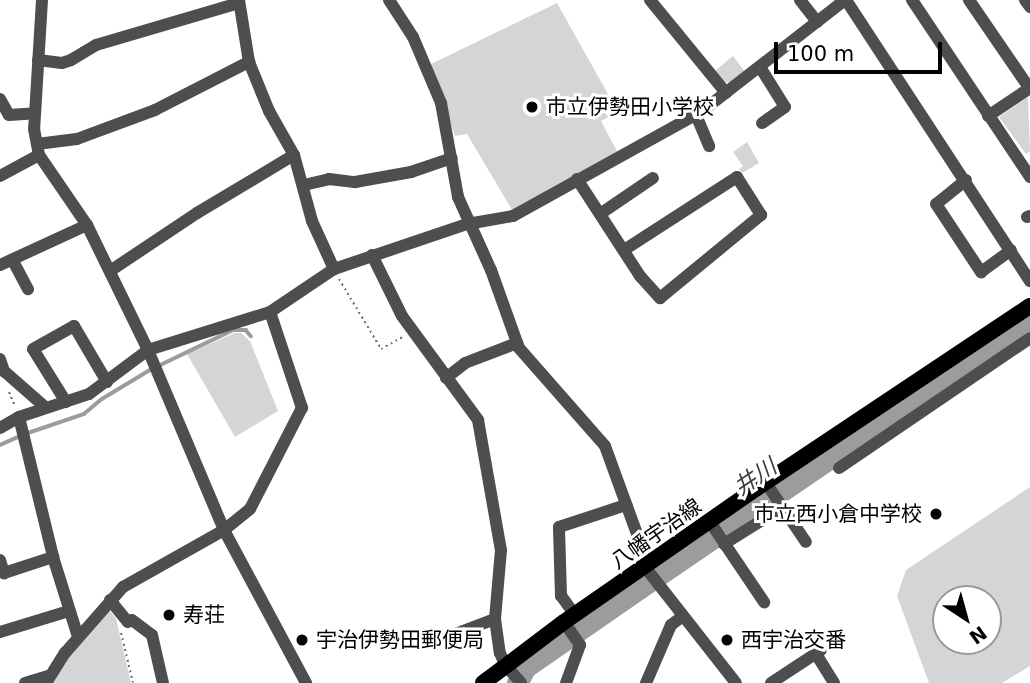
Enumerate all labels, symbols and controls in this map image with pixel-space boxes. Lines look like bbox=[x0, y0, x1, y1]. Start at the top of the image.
scale bar bbox=[778, 28, 946, 72]
text: 100 m bbox=[787, 42, 854, 66]
place label: 市立伊勢田小学校 bbox=[546, 94, 714, 120]
marker: 市立伊勢田小学校 bbox=[524, 99, 540, 115]
water label: 井川 bbox=[728, 453, 782, 501]
street label: 八幡宇治線 bbox=[606, 494, 706, 574]
place label: 市立西小倉中学校 bbox=[754, 501, 922, 527]
marker: 市立西小倉中学校 bbox=[928, 506, 944, 522]
north arrow bbox=[932, 585, 1002, 655]
place label: 寿荘 bbox=[183, 602, 225, 628]
marker: 寿荘 bbox=[161, 607, 177, 623]
text: N bbox=[965, 622, 991, 649]
place label: 宇治伊勢田郵便局 bbox=[316, 627, 484, 653]
place label: 西宇治交番 bbox=[741, 627, 846, 653]
marker: 宇治伊勢田郵便局 bbox=[294, 632, 310, 648]
marker: 西宇治交番 bbox=[719, 632, 735, 648]

